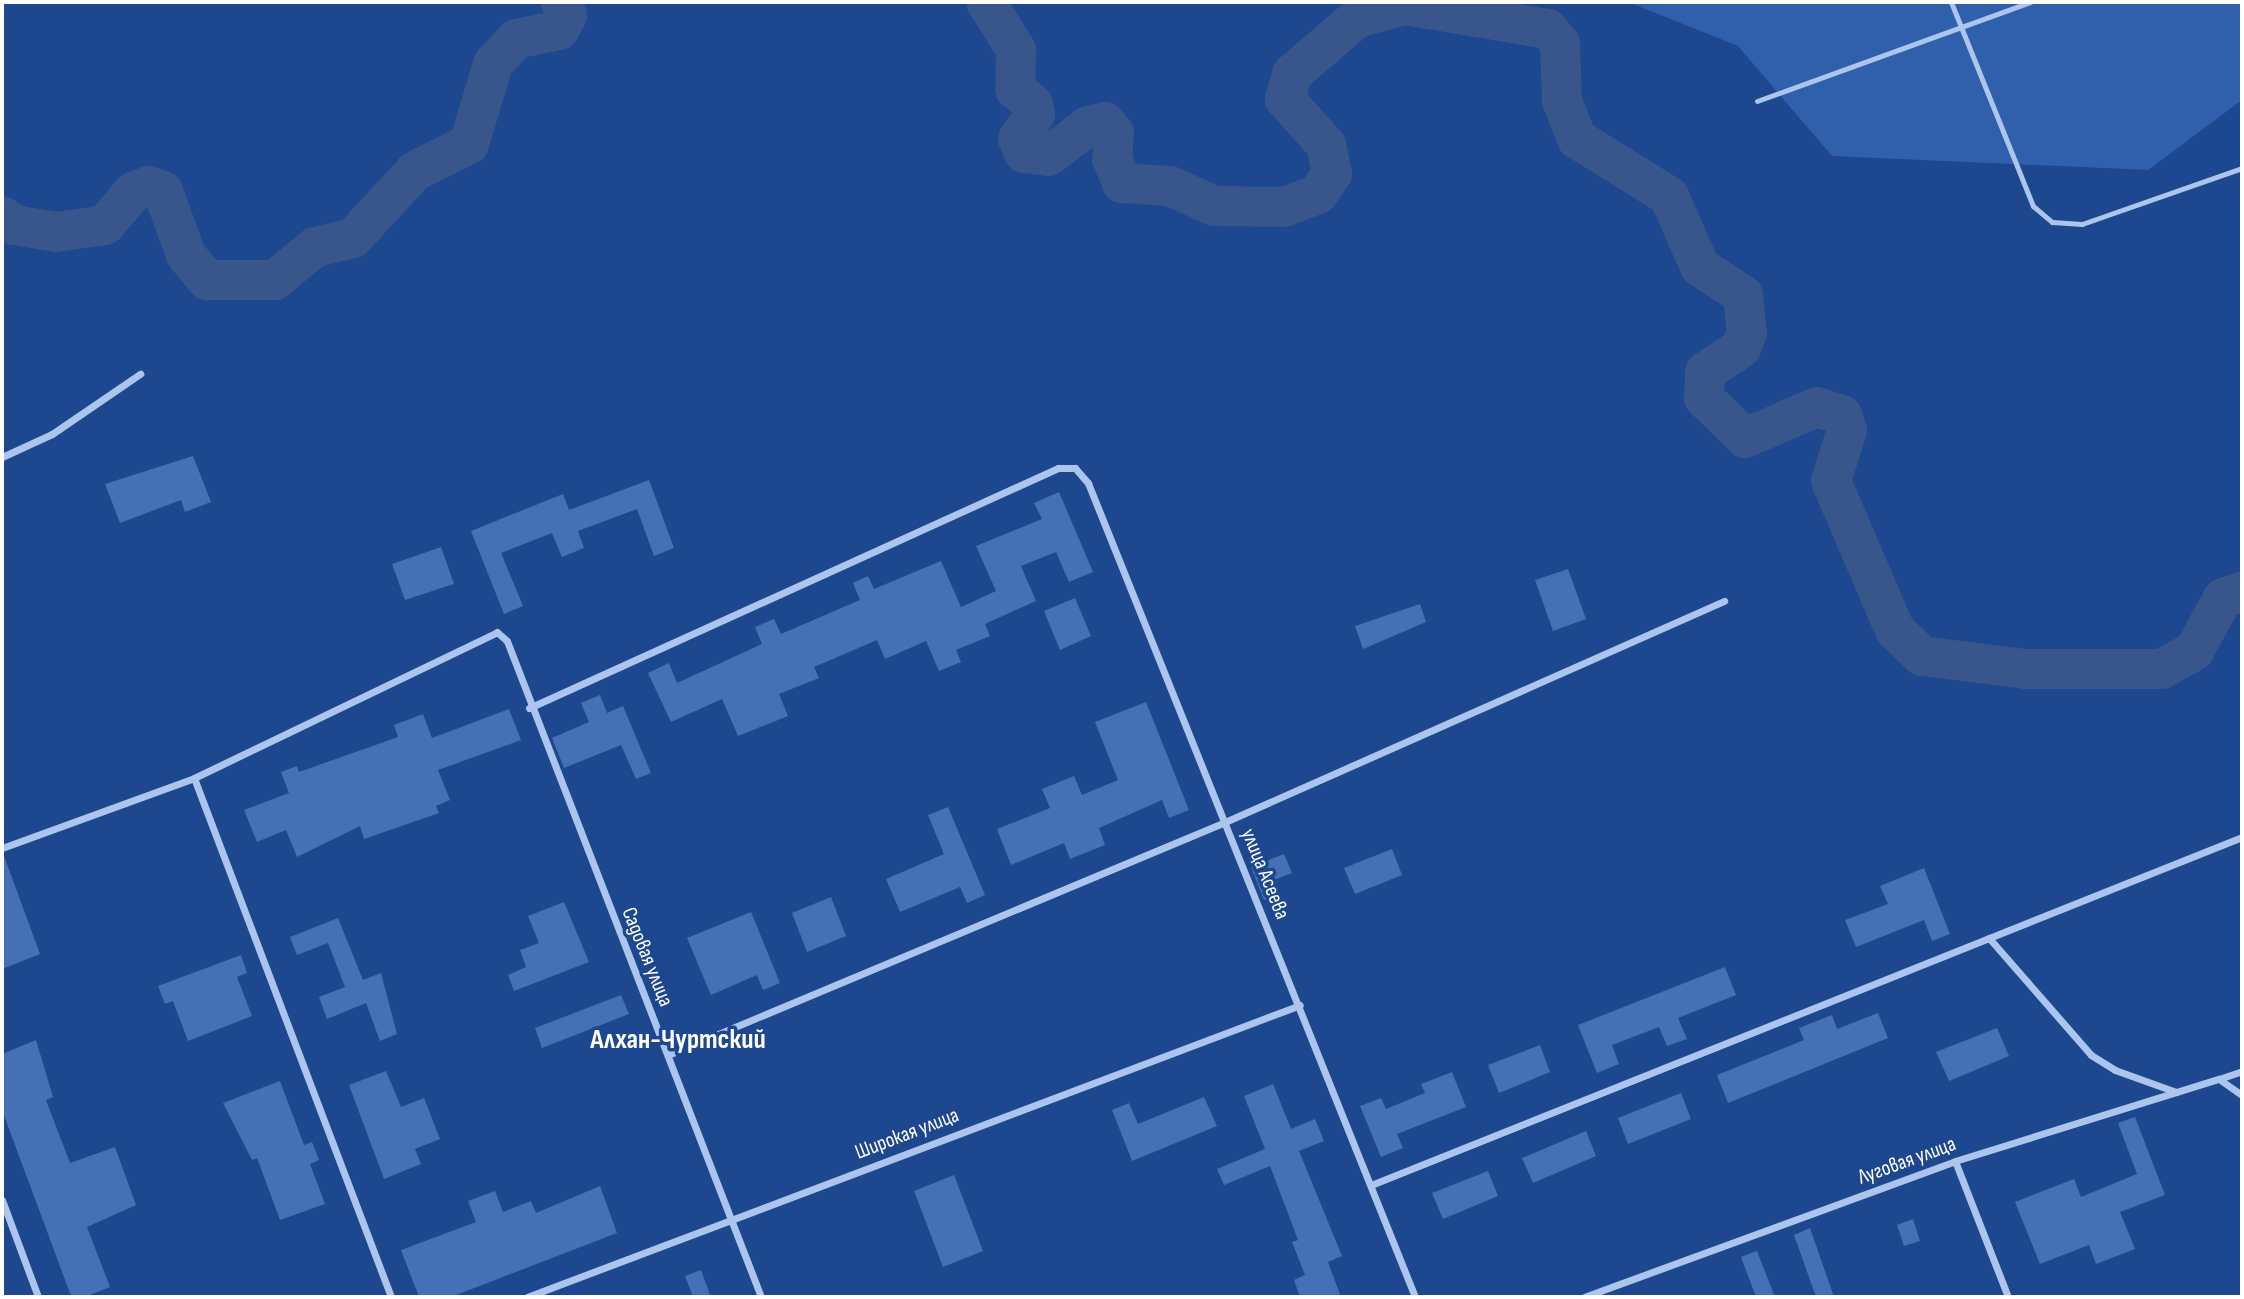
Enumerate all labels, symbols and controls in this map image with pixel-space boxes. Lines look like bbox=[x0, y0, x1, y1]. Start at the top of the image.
street label: улица Асеева bbox=[1235, 825, 1295, 923]
street label: Садовая улица bbox=[616, 904, 678, 1010]
district label: Алхан-Чуртский bbox=[590, 1023, 766, 1057]
street label: Широкая улица bbox=[852, 1103, 962, 1165]
street label: Луговая улица bbox=[1855, 1132, 1959, 1190]

